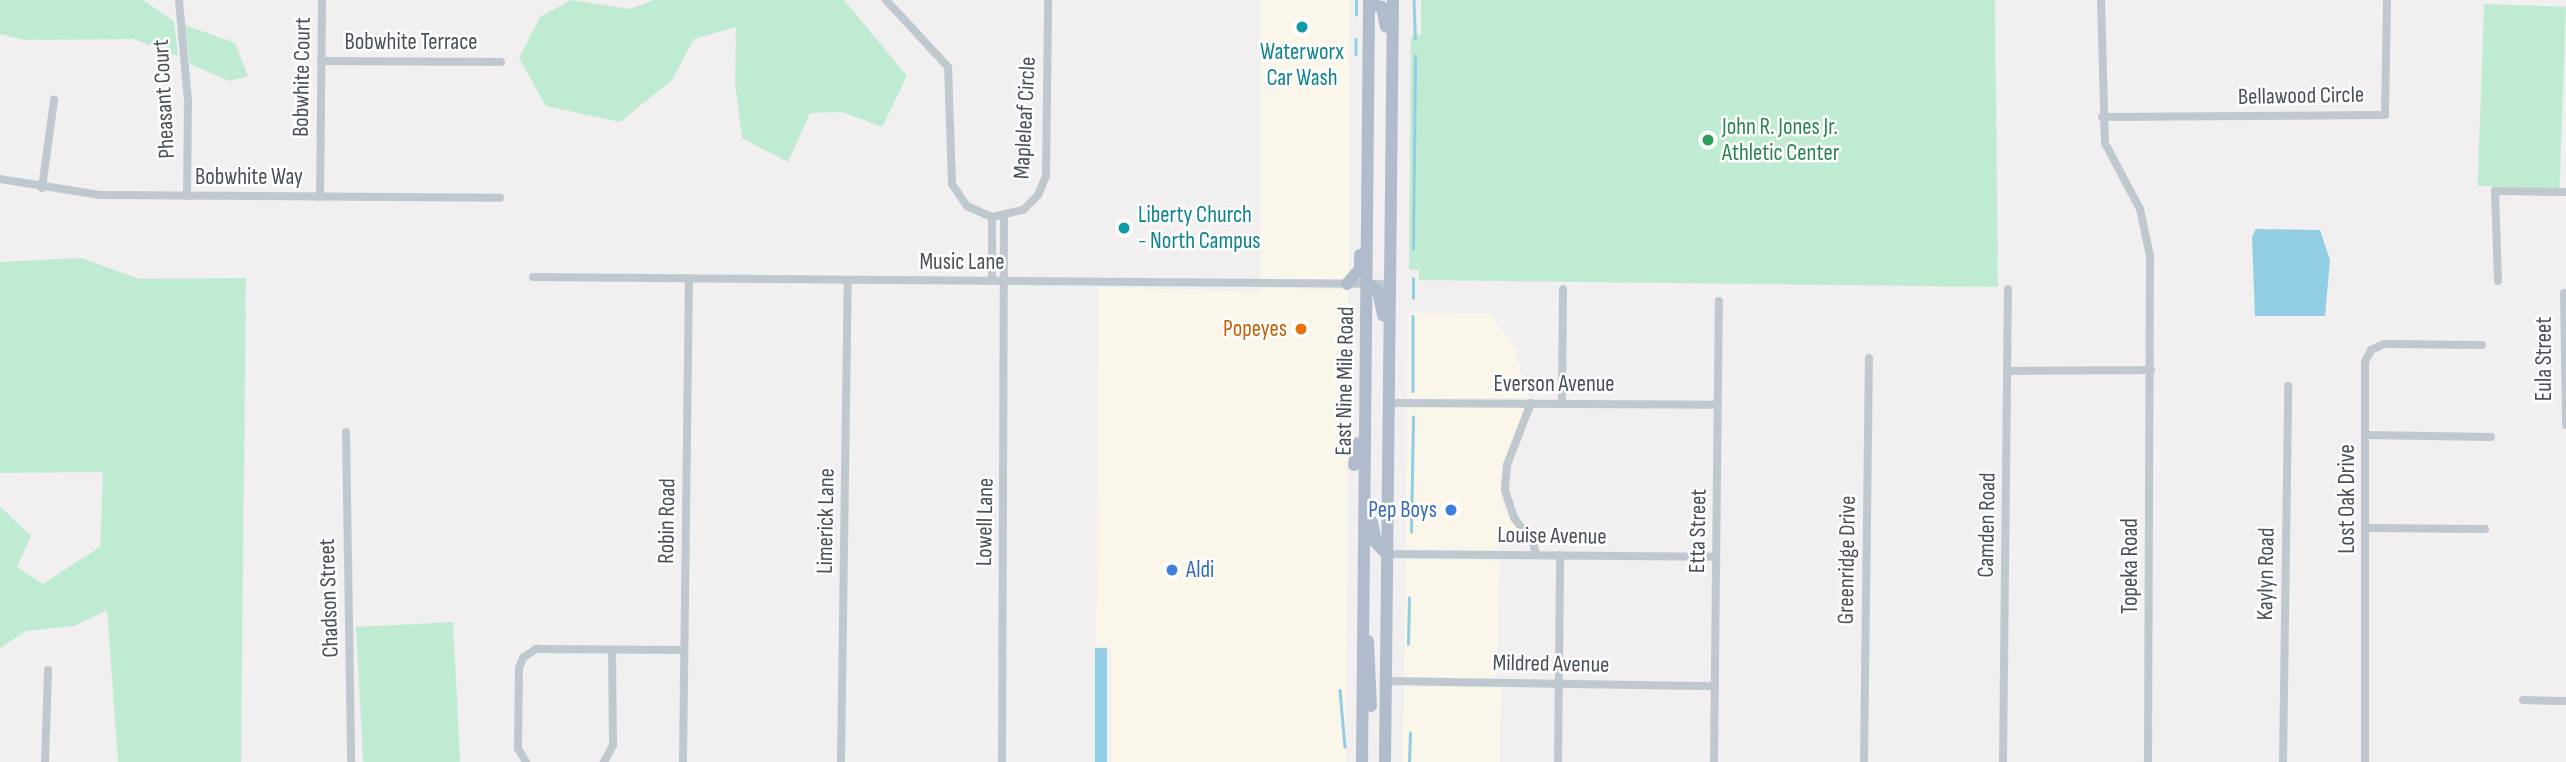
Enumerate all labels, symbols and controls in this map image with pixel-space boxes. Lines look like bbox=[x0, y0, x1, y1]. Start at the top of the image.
street label: Bobwhite Court bbox=[287, 17, 317, 137]
marker: Waterworx Car Wash bbox=[1294, 19, 1310, 35]
street label: Bobwhite Terrace bbox=[344, 28, 478, 56]
place label: Waterworx Car Wash bbox=[1260, 38, 1344, 92]
street label: Pheasant Court bbox=[147, 39, 181, 159]
street label: Mapleleaf Circle bbox=[1008, 56, 1042, 180]
street label: Bellawood Circle bbox=[2238, 81, 2364, 111]
place label: John R. Jones Jr. Athletic Center bbox=[1722, 113, 1839, 167]
marker: John R. Jones Jr. Athletic Center bbox=[1700, 132, 1716, 148]
street label: Bobwhite Way bbox=[195, 163, 303, 191]
place label: Liberty Church - North Campus bbox=[1138, 201, 1261, 255]
marker: Liberty Church - North Campus bbox=[1116, 220, 1132, 236]
street label: Music Lane bbox=[919, 248, 1005, 276]
street label: East Nine Mile Road bbox=[1330, 306, 1360, 456]
place label: Popeyes bbox=[1223, 315, 1287, 343]
street label: Eula Street bbox=[2530, 317, 2558, 401]
marker: Popeyes bbox=[1293, 321, 1309, 337]
street label: Everson Avenue bbox=[1493, 370, 1615, 398]
street label: Lost Oak Drive bbox=[2333, 444, 2361, 554]
street label: Limerick Lane bbox=[811, 468, 841, 574]
street label: Camden Road bbox=[1972, 472, 2002, 578]
street label: Robin Road bbox=[652, 478, 682, 564]
street label: Lowell Lane bbox=[970, 478, 1000, 566]
street label: Etta Street bbox=[1683, 489, 1713, 573]
street label: Greenridge Drive bbox=[1832, 495, 1862, 625]
place label: Pep Boys bbox=[1368, 496, 1437, 524]
marker: Pep Boys bbox=[1443, 502, 1459, 518]
street label: Topeka Road bbox=[2116, 518, 2144, 614]
street label: Louise Avenue bbox=[1497, 521, 1607, 551]
street label: Kaylyn Road bbox=[2251, 527, 2281, 621]
street label: Chadson Street bbox=[313, 538, 345, 658]
place label: Aldi bbox=[1186, 556, 1214, 584]
marker: Aldi bbox=[1164, 562, 1180, 578]
street label: Mildred Avenue bbox=[1492, 649, 1610, 679]

